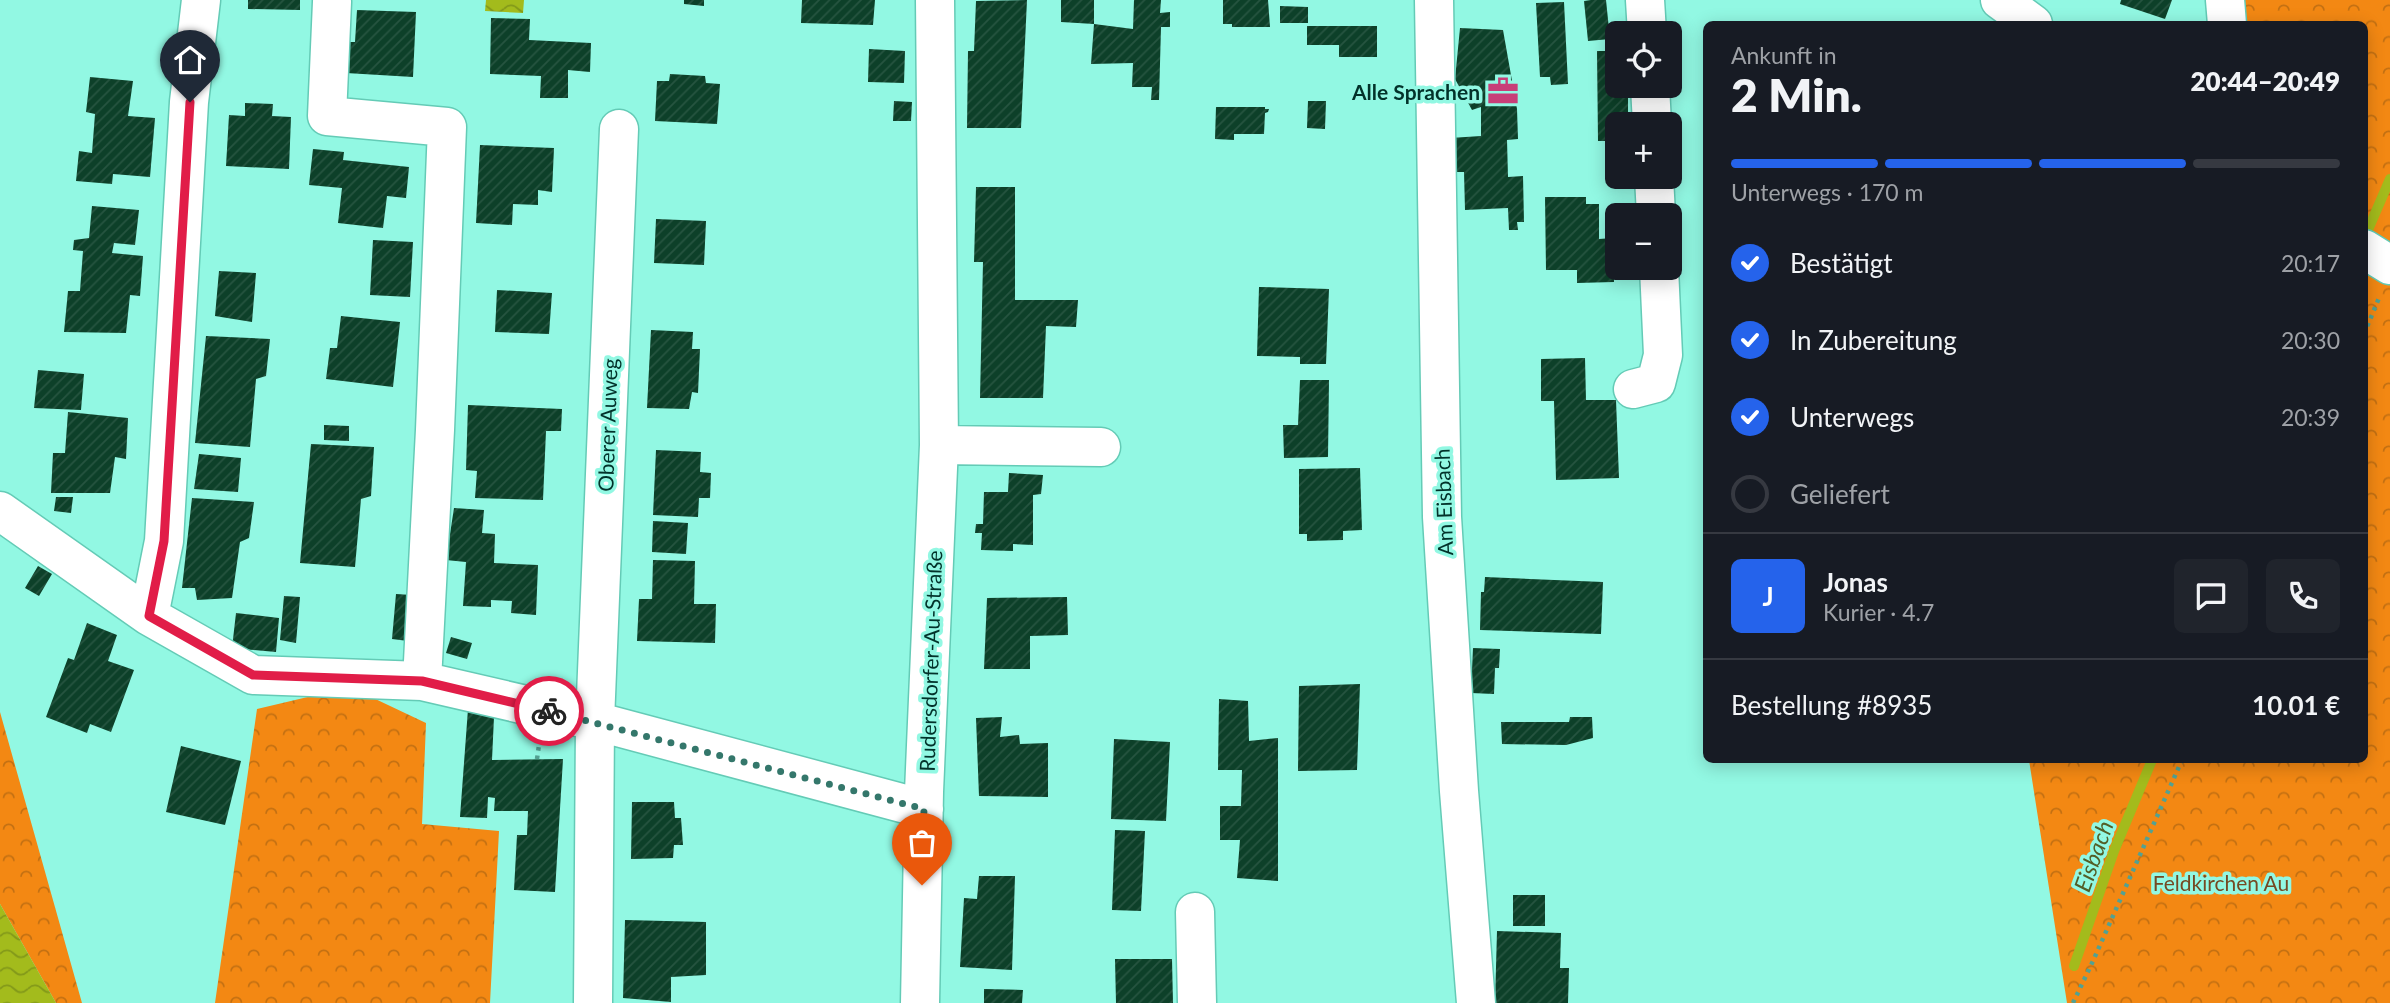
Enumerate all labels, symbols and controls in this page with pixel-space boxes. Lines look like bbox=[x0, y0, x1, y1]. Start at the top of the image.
map controls bbox=[1605, 21, 1682, 280]
button: locate bbox=[1605, 21, 1682, 98]
pin bbox=[160, 30, 220, 102]
icon: home bbox=[171, 41, 209, 79]
text: Ankunft in bbox=[1731, 41, 1837, 69]
text: 20:44–20:49 bbox=[2190, 65, 2340, 97]
text: 2 Min. bbox=[1731, 67, 1862, 122]
office icon: Alle Sprachen bbox=[1486, 74, 1520, 108]
place label: Alle Sprachen bbox=[1351, 79, 1480, 104]
button: + bbox=[1605, 112, 1682, 189]
text: Unterwegs · 170 m bbox=[1731, 178, 1924, 206]
button: − bbox=[1605, 203, 1682, 280]
icon: check bbox=[1731, 244, 1769, 282]
text: Bestätigt bbox=[1790, 247, 1893, 279]
text: 20:17 bbox=[2281, 249, 2340, 277]
icon: check bbox=[1731, 321, 1769, 359]
text: In Zubereitung bbox=[1790, 324, 1957, 356]
text: 20:30 bbox=[2281, 326, 2340, 354]
street label: Oberer Auweg bbox=[592, 358, 622, 492]
icon: check bbox=[1731, 398, 1769, 436]
text: Unterwegs bbox=[1790, 401, 1914, 433]
text: 20:39 bbox=[2281, 403, 2340, 431]
street label: Am Eisbach bbox=[1429, 448, 1457, 556]
text: Geliefert bbox=[1790, 478, 1890, 510]
street label: Rudersdorfer-Au-Straße bbox=[914, 550, 946, 772]
button: chat bbox=[2174, 559, 2248, 633]
button: phone bbox=[2266, 559, 2340, 633]
text: Jonas bbox=[1823, 566, 1888, 598]
text: J bbox=[1762, 580, 1774, 612]
text: Kurier · 4.7 bbox=[1823, 598, 1934, 626]
courier bbox=[514, 676, 584, 746]
text: Bestellung #8935 bbox=[1731, 689, 1932, 721]
text: 10.01 € bbox=[2252, 689, 2340, 721]
icon: bike bbox=[530, 692, 568, 730]
pin bbox=[892, 813, 952, 885]
water label: Eisbach bbox=[2067, 817, 2119, 895]
icon: bag bbox=[903, 824, 941, 862]
park label: Feldkirchen Au bbox=[2153, 870, 2289, 895]

